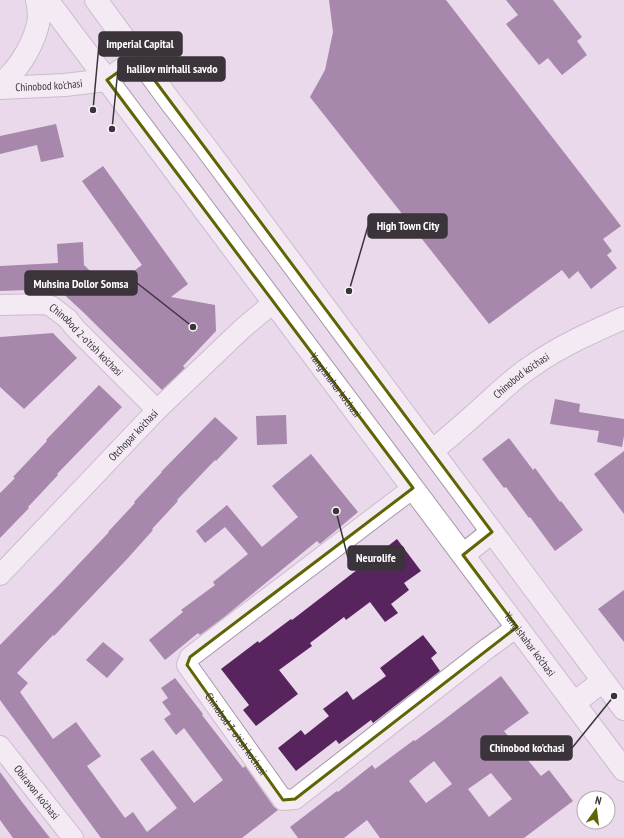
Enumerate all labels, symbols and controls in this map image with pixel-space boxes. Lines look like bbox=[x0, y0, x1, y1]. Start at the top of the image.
callout: Imperial Capital bbox=[99, 32, 182, 56]
text: Imperial Capital bbox=[106, 36, 174, 51]
callout: halilov mirhalil savdo bbox=[118, 57, 225, 81]
text: halilov mirhalil savdo bbox=[126, 61, 218, 76]
street label: Chinobod ko'chasi bbox=[15, 76, 83, 94]
callout: High Town City bbox=[368, 214, 447, 238]
text: High Town City bbox=[377, 218, 440, 233]
callout: Muhsina Dollor Somsa bbox=[25, 271, 137, 295]
text: Muhsina Dollor Somsa bbox=[33, 276, 129, 291]
street label: Chinobod 2-o'tish ko'chasi bbox=[46, 300, 126, 379]
street label: Chinobod ko'chasi bbox=[490, 349, 552, 401]
street label: Yangishahar ko‘chasi bbox=[307, 350, 364, 420]
street label: Otchopar ko'chasi bbox=[105, 406, 161, 464]
callout: Neurolife bbox=[348, 546, 404, 570]
text: Neurolife bbox=[356, 550, 396, 565]
street label: Yangishahar ko‘chasi bbox=[501, 609, 558, 679]
street label: Chinobod 3-o'tish ko'chasi bbox=[202, 690, 270, 778]
callout: Chinobod ko'chasi bbox=[481, 736, 572, 760]
text: Chinobod ko'chasi bbox=[489, 740, 565, 755]
street label: Obiravon ko'chasi bbox=[11, 762, 63, 822]
north arrow bbox=[576, 790, 616, 830]
text: N bbox=[594, 793, 603, 808]

